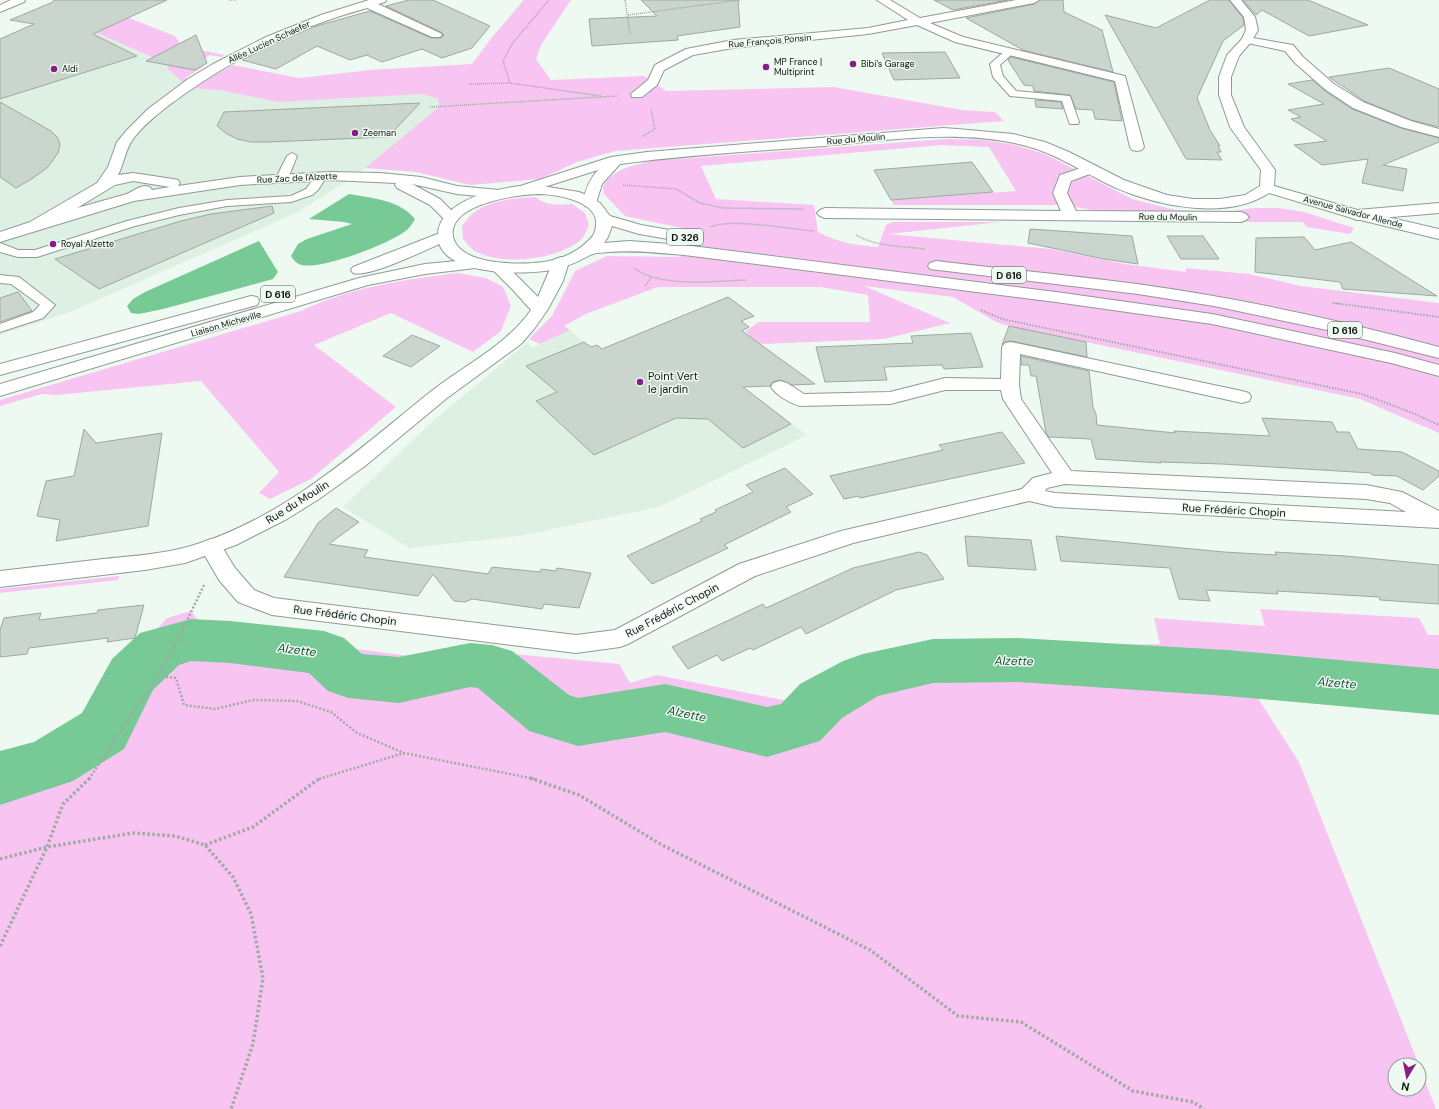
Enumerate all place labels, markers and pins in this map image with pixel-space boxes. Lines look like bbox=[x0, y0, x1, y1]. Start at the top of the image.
place label: MP France | Multiprint bbox=[774, 56, 822, 78]
place label: Bibi's Garage bbox=[861, 58, 915, 70]
marker: Bibi's Garage bbox=[848, 59, 858, 69]
marker: MP France | Multiprint bbox=[761, 62, 771, 72]
place label: Aldi bbox=[62, 63, 78, 75]
marker: Aldi bbox=[49, 64, 59, 74]
place label: Zeeman bbox=[363, 127, 396, 139]
marker: Zeeman bbox=[350, 128, 360, 138]
place label: Royal Alzette bbox=[61, 238, 114, 250]
marker: Royal Alzette bbox=[48, 239, 58, 249]
place label: Point Vert le jardin bbox=[648, 369, 698, 396]
marker: Point Vert le jardin bbox=[635, 377, 645, 387]

